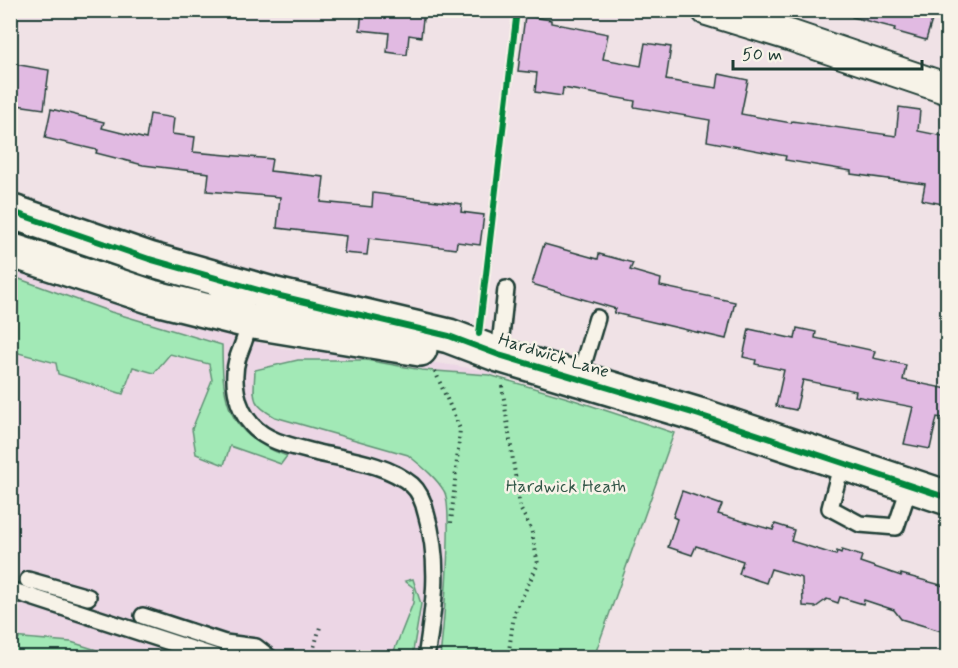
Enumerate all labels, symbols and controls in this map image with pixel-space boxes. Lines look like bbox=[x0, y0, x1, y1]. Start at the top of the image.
scale bar bbox=[733, 33, 922, 71]
text: 50 m bbox=[742, 43, 782, 67]
street label: Hardwick Lane bbox=[495, 328, 612, 384]
park label: Hardwick Heath bbox=[506, 475, 626, 499]

